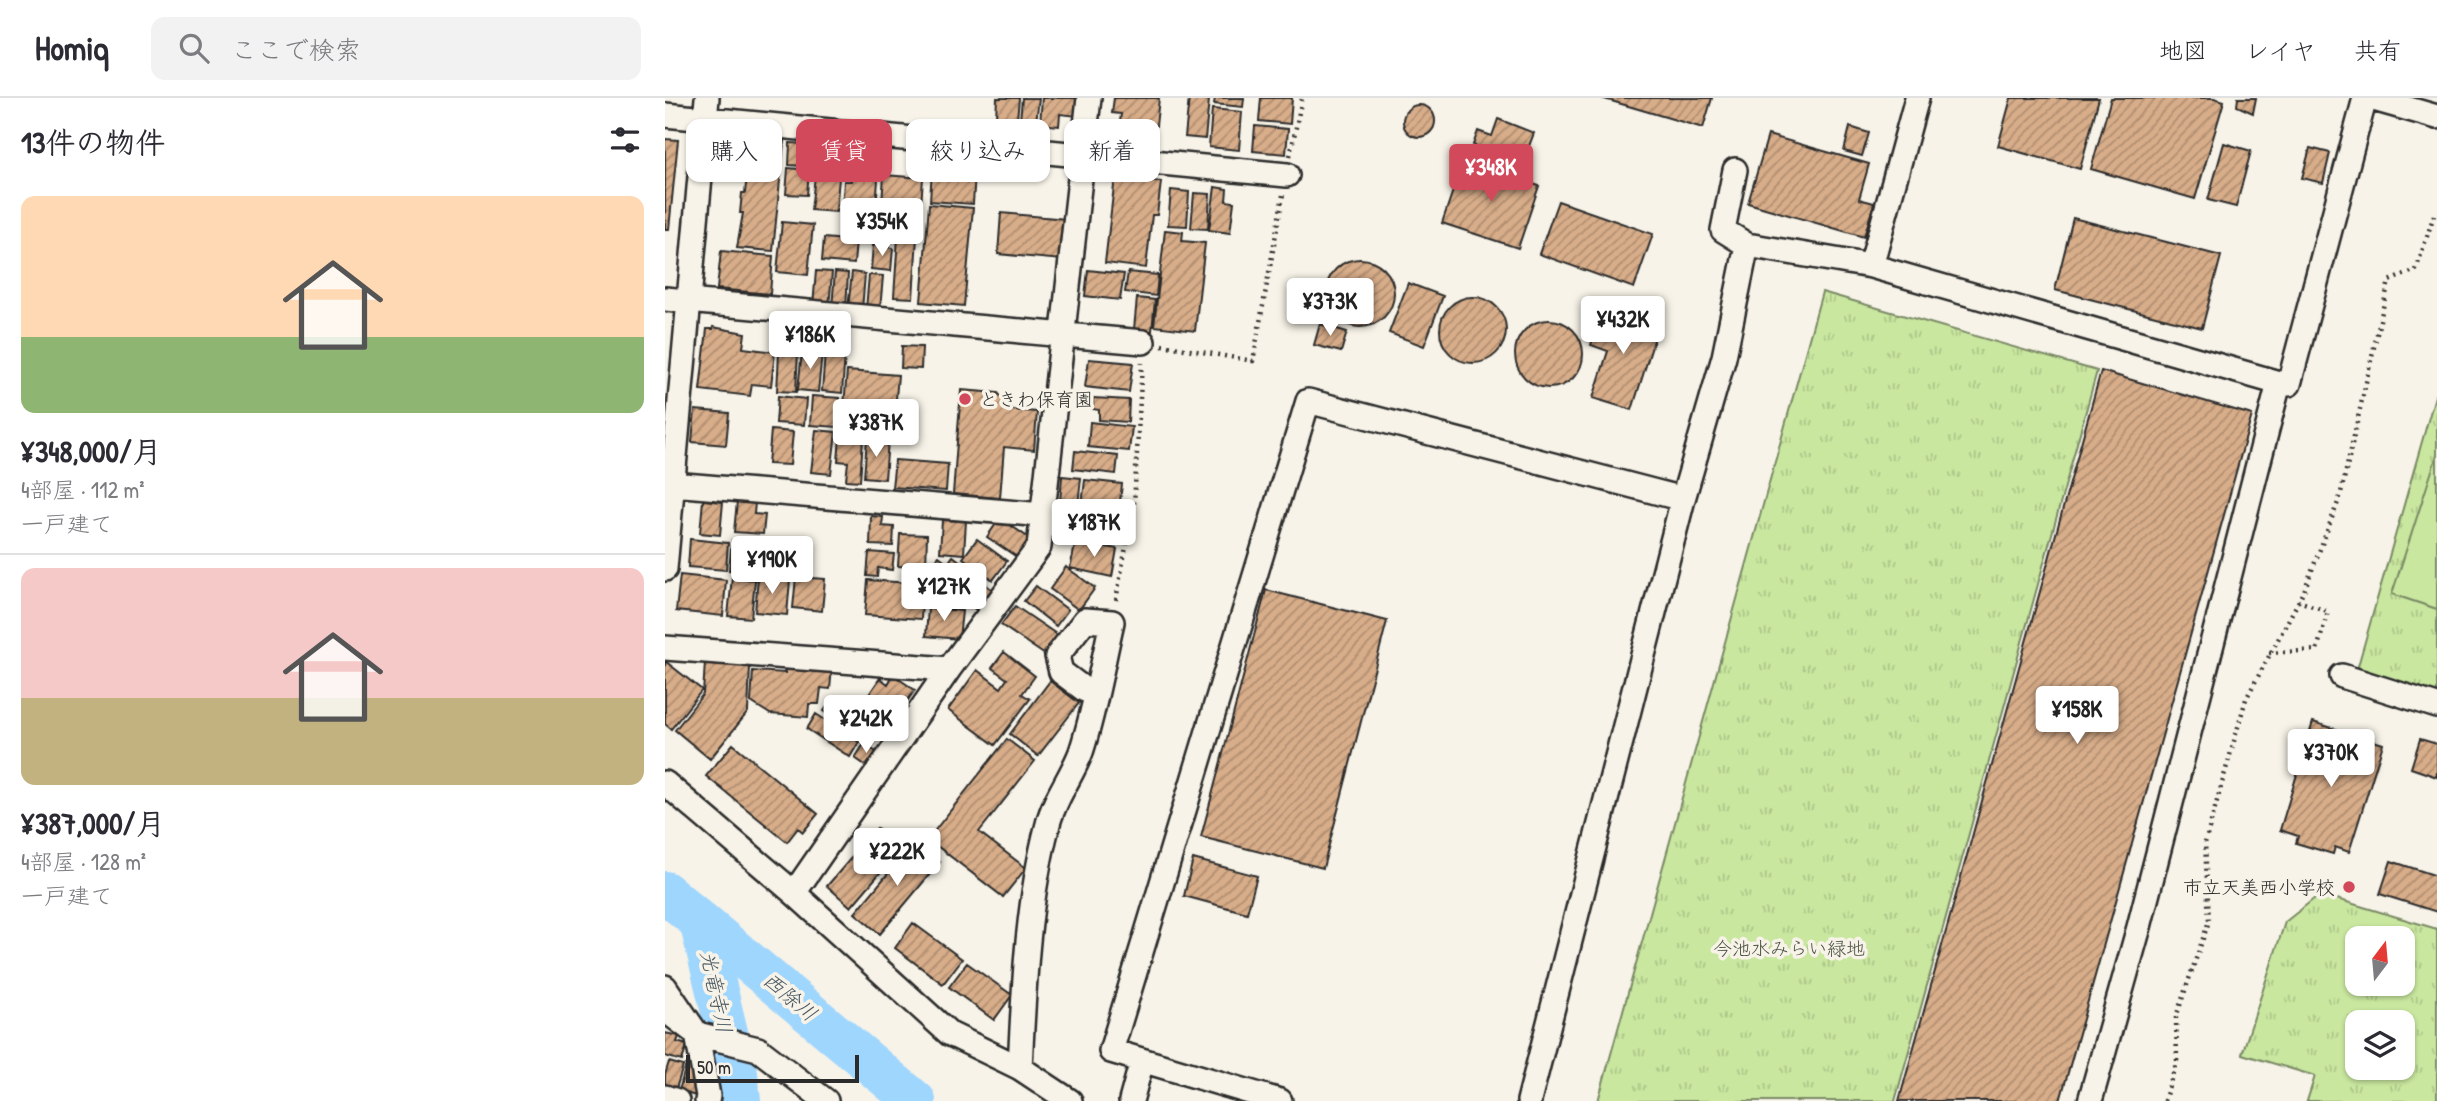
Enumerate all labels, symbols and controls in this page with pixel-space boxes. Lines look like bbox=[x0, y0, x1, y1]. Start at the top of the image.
search box bbox=[151, 17, 641, 80]
text: Homiq bbox=[35, 26, 109, 70]
icon: search bbox=[175, 29, 213, 67]
text: ここで検索 bbox=[231, 32, 361, 67]
text: 地図 bbox=[2159, 34, 2207, 66]
text: レイヤ bbox=[2245, 34, 2316, 66]
text: 共有 bbox=[2354, 34, 2402, 66]
chip: 購入 bbox=[686, 119, 782, 182]
chip: 賃貸 bbox=[796, 119, 892, 182]
chip: 絞り込み bbox=[906, 119, 1050, 182]
chip: 新着 bbox=[1064, 119, 1160, 182]
icon: filters bbox=[606, 121, 644, 159]
text: 13件の物件 bbox=[21, 122, 165, 162]
pin: ¥348K bbox=[1442, 144, 1540, 204]
text: ¥348K bbox=[1465, 151, 1517, 182]
pin: ¥354K bbox=[833, 198, 931, 258]
text: ¥354K bbox=[856, 205, 908, 236]
icon: home bbox=[270, 242, 396, 368]
pin: ¥373K bbox=[1281, 278, 1379, 338]
text: ¥373K bbox=[1303, 285, 1357, 316]
pin: ¥432K bbox=[1574, 296, 1672, 356]
text: ¥432K bbox=[1597, 303, 1649, 334]
pin: ¥186K bbox=[761, 312, 859, 371]
text: ¥186K bbox=[785, 318, 835, 349]
place label: ときわ保育園 bbox=[979, 386, 1093, 412]
marker: ときわ保育園 bbox=[957, 391, 973, 407]
pin: ¥387K bbox=[827, 400, 925, 459]
text: ¥387K bbox=[849, 406, 903, 437]
text: ¥348,000/月 bbox=[21, 431, 162, 471]
text: 4部屋 · 112 m² bbox=[21, 474, 145, 505]
pin: ¥187K bbox=[1045, 500, 1143, 559]
text: ¥187K bbox=[1068, 506, 1120, 537]
text: 一戸建て bbox=[21, 508, 113, 539]
pin: ¥190K bbox=[723, 536, 821, 596]
text: ¥190K bbox=[747, 543, 797, 574]
pin: ¥127K bbox=[895, 564, 993, 623]
text: ¥127K bbox=[917, 570, 971, 601]
icon: home bbox=[270, 614, 396, 740]
pin: ¥158K bbox=[2028, 686, 2126, 746]
text: ¥158K bbox=[2052, 693, 2102, 724]
pin: ¥242K bbox=[817, 696, 915, 755]
text: ¥242K bbox=[840, 702, 892, 733]
pin: ¥370K bbox=[2282, 730, 2380, 789]
text: ¥370K bbox=[2304, 736, 2358, 767]
text: ¥387,000/月 bbox=[21, 803, 165, 843]
pin: ¥222K bbox=[848, 828, 946, 888]
text: ¥222K bbox=[870, 835, 925, 866]
text: 4部屋 · 128 m² bbox=[21, 846, 146, 877]
place label: 市立天美西小学校 bbox=[2183, 874, 2335, 900]
marker: 市立天美西小学校 bbox=[2341, 879, 2357, 895]
text: 一戸建て bbox=[21, 880, 113, 911]
north arrow bbox=[2345, 926, 2415, 996]
map controls bbox=[2345, 926, 2415, 1080]
park label: 今池水みらい緑地 bbox=[1713, 935, 1865, 961]
water label: 光竜寺川 bbox=[694, 948, 739, 1036]
water label: 西除川 bbox=[757, 965, 824, 1028]
button: layers bbox=[2345, 1010, 2415, 1080]
scale bar bbox=[686, 1052, 859, 1084]
text: 50 m bbox=[697, 1054, 731, 1080]

